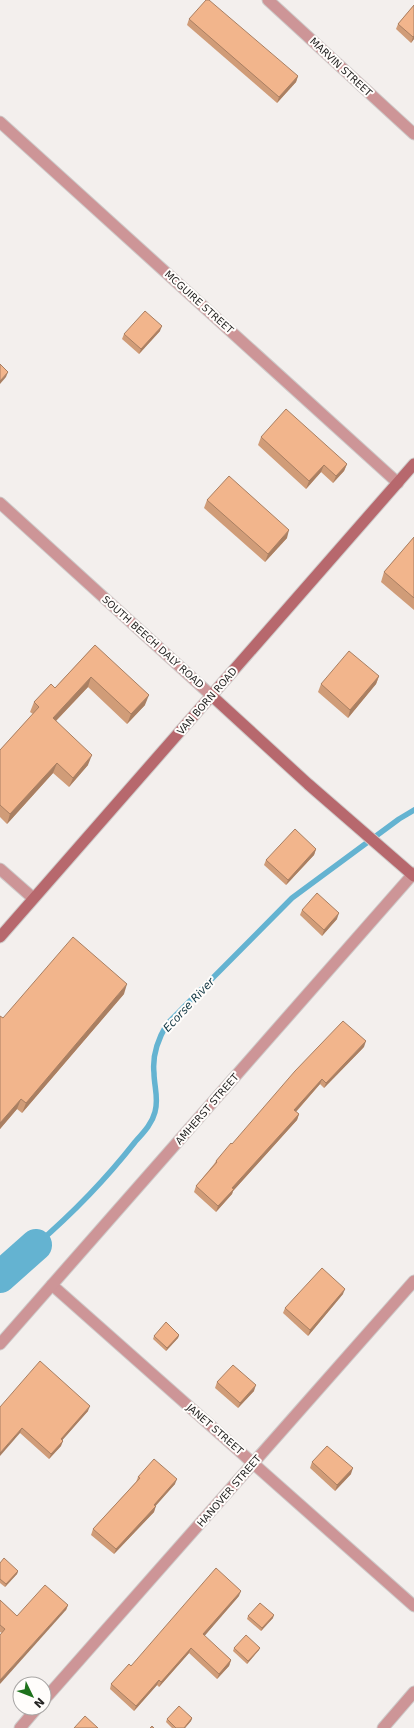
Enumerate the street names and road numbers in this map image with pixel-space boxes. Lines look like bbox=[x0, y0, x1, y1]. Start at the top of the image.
street label: MARVIN STREET bbox=[308, 36, 375, 99]
street label: MCGUIRE STREET bbox=[163, 268, 236, 336]
street label: SOUTH BEECH DALY ROAD bbox=[100, 594, 206, 691]
street label: VAN BORN ROAD bbox=[175, 665, 239, 737]
street label: AMHERST STREET bbox=[173, 1071, 241, 1147]
street label: JANET STREET bbox=[184, 1401, 246, 1457]
street label: HANOVER STREET bbox=[195, 1452, 264, 1529]

